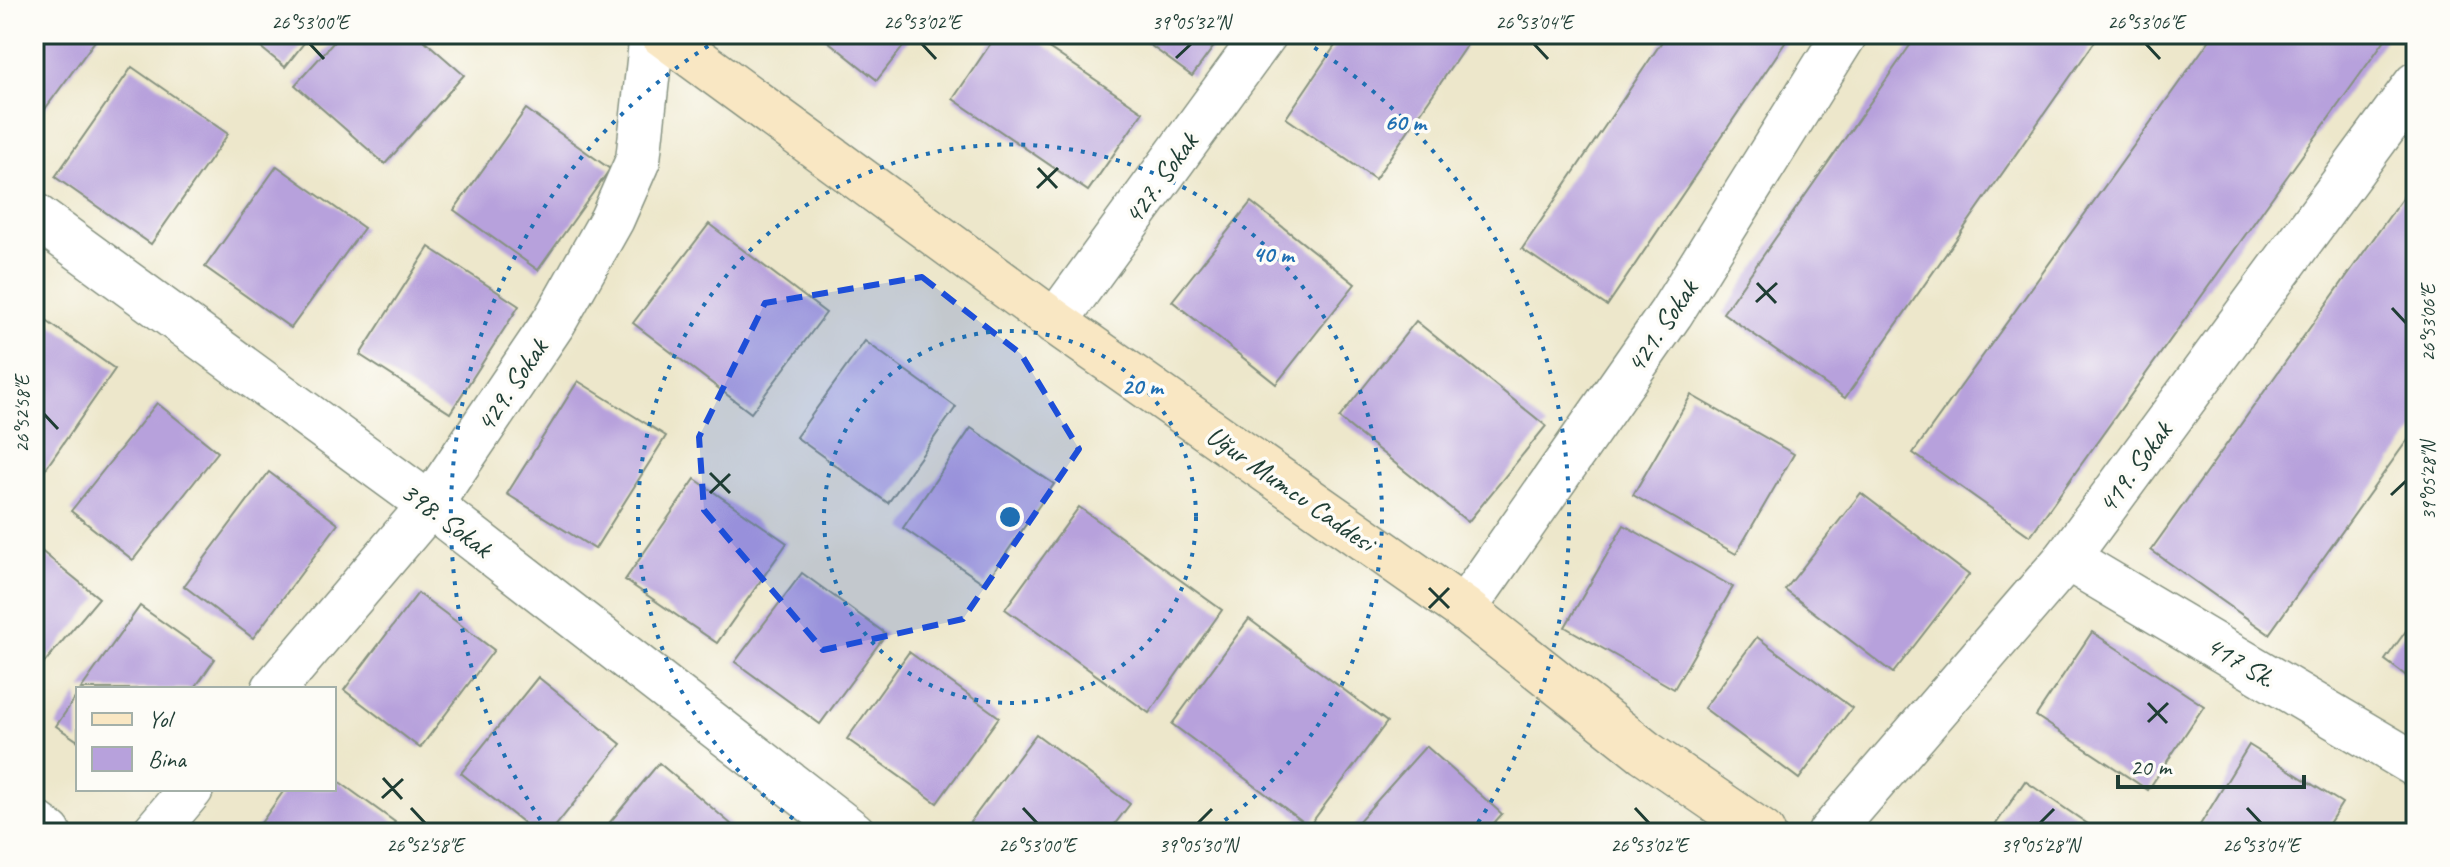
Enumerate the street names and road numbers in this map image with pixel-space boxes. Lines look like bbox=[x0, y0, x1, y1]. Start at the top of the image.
street label: 427. Sokak bbox=[1115, 124, 1206, 231]
street label: 421. Sokak bbox=[1618, 271, 1706, 380]
street label: 429. Sokak bbox=[468, 330, 556, 439]
street label: 419. Sokak bbox=[2089, 413, 2180, 520]
street label: Uğur Mumcu Caddesi bbox=[1200, 417, 1385, 562]
street label: 398. Sokak bbox=[394, 474, 501, 566]
street label: 417 Sk. bbox=[2200, 627, 2282, 696]

